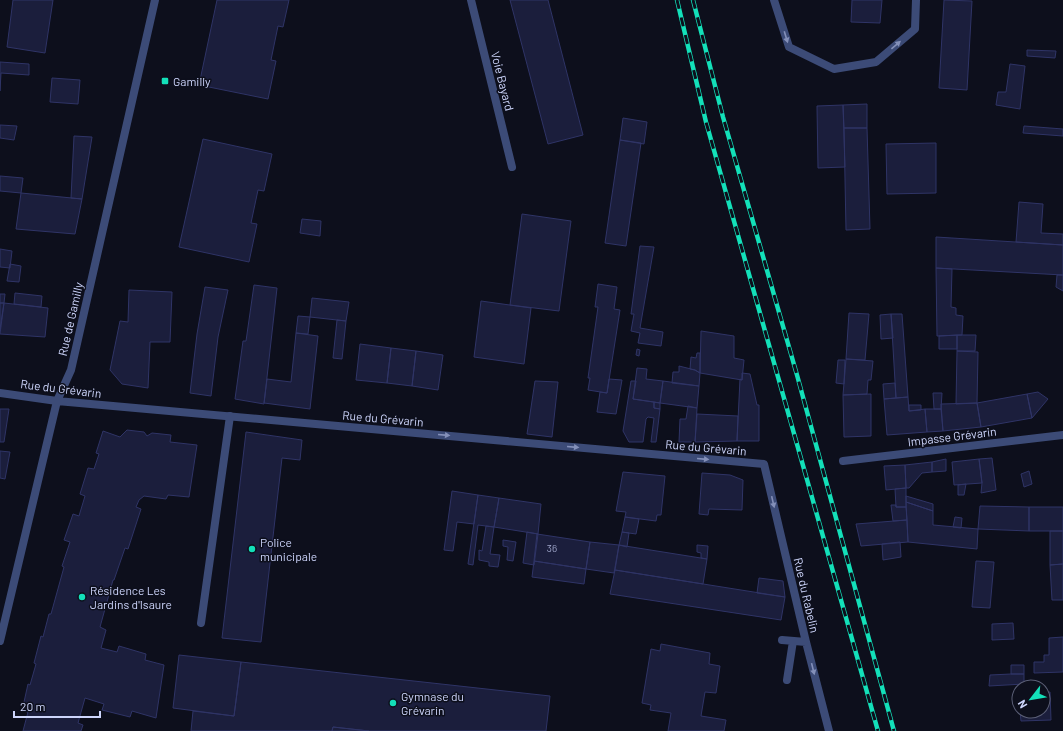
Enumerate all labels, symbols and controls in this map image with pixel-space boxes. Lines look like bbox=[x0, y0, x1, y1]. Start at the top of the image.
one-way arrow bbox=[783, 32, 789, 44]
one-way arrow bbox=[891, 41, 902, 50]
street label: Voie Bayard bbox=[489, 50, 517, 112]
place label: Gamilly bbox=[173, 74, 211, 88]
marker: Gamilly bbox=[160, 76, 170, 86]
street label: Rue de Gamilly bbox=[55, 280, 85, 357]
street label: Rue du Grévarin bbox=[20, 376, 102, 400]
street label: Rue du Grévarin bbox=[342, 407, 424, 429]
street label: Impasse Grévarin bbox=[907, 424, 997, 448]
one-way arrow bbox=[438, 432, 450, 439]
street label: Rue du Grévarin bbox=[665, 436, 747, 458]
one-way arrow bbox=[567, 444, 579, 450]
one-way arrow bbox=[697, 455, 709, 462]
one-way arrow bbox=[771, 496, 777, 508]
place label: Police municipale bbox=[260, 535, 317, 563]
house number: 36 bbox=[547, 542, 557, 554]
marker: Police municipale bbox=[247, 544, 257, 554]
street label: Rue du Rabelin bbox=[792, 556, 822, 634]
place label: Résidence Les Jardins d'Isaure bbox=[90, 583, 172, 611]
marker: Résidence Les Jardins d'Isaure bbox=[77, 592, 87, 602]
one-way arrow bbox=[810, 664, 816, 676]
north arrow bbox=[1011, 679, 1051, 719]
place label: Gymnase du Grévarin bbox=[401, 689, 464, 717]
scale bar bbox=[14, 693, 100, 719]
marker: Gymnase du Grévarin bbox=[388, 698, 398, 708]
text: N bbox=[1015, 698, 1029, 711]
text: 20 m bbox=[20, 699, 46, 713]

